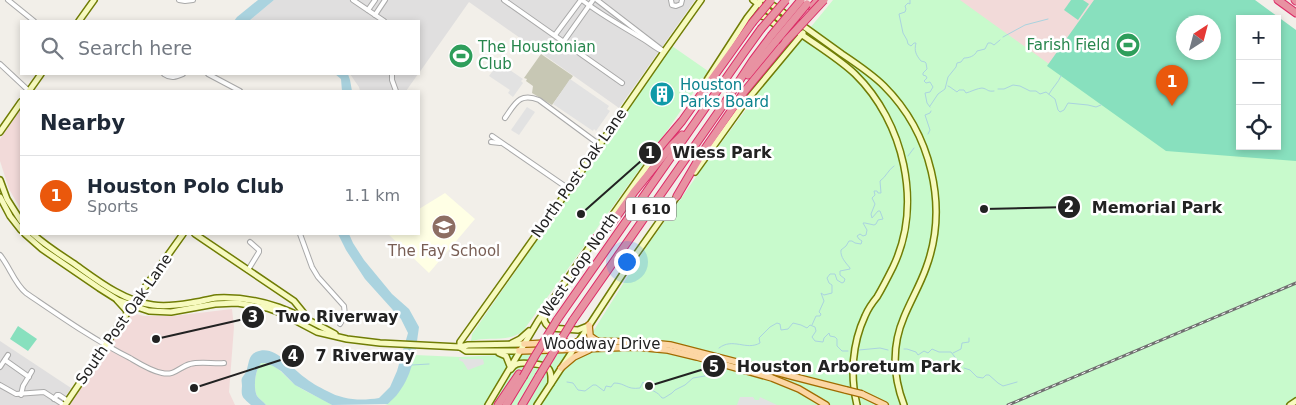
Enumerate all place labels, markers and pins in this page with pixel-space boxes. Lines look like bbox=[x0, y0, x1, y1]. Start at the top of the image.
sports icon: Farish Field bbox=[1115, 32, 1141, 58]
place label: Farish Field bbox=[1027, 36, 1110, 54]
place label: The Houstonian Club bbox=[477, 38, 596, 73]
sports icon: The Houstonian Club bbox=[448, 43, 474, 69]
pin: 1 bbox=[1156, 65, 1188, 106]
place label: Houston Parks Board bbox=[680, 76, 769, 111]
building icon: Houston Parks Board bbox=[649, 81, 675, 107]
callout: Wiess Park bbox=[638, 137, 782, 168]
callout: Memorial Park bbox=[1056, 191, 1232, 222]
school or university icon: The Fay School bbox=[431, 214, 457, 240]
place label: The Fay School bbox=[387, 242, 500, 260]
callout: Two Riverway bbox=[241, 301, 409, 332]
callout: 7 Riverway bbox=[280, 340, 424, 371]
callout: Houston Arboretum Park bbox=[702, 351, 971, 382]

